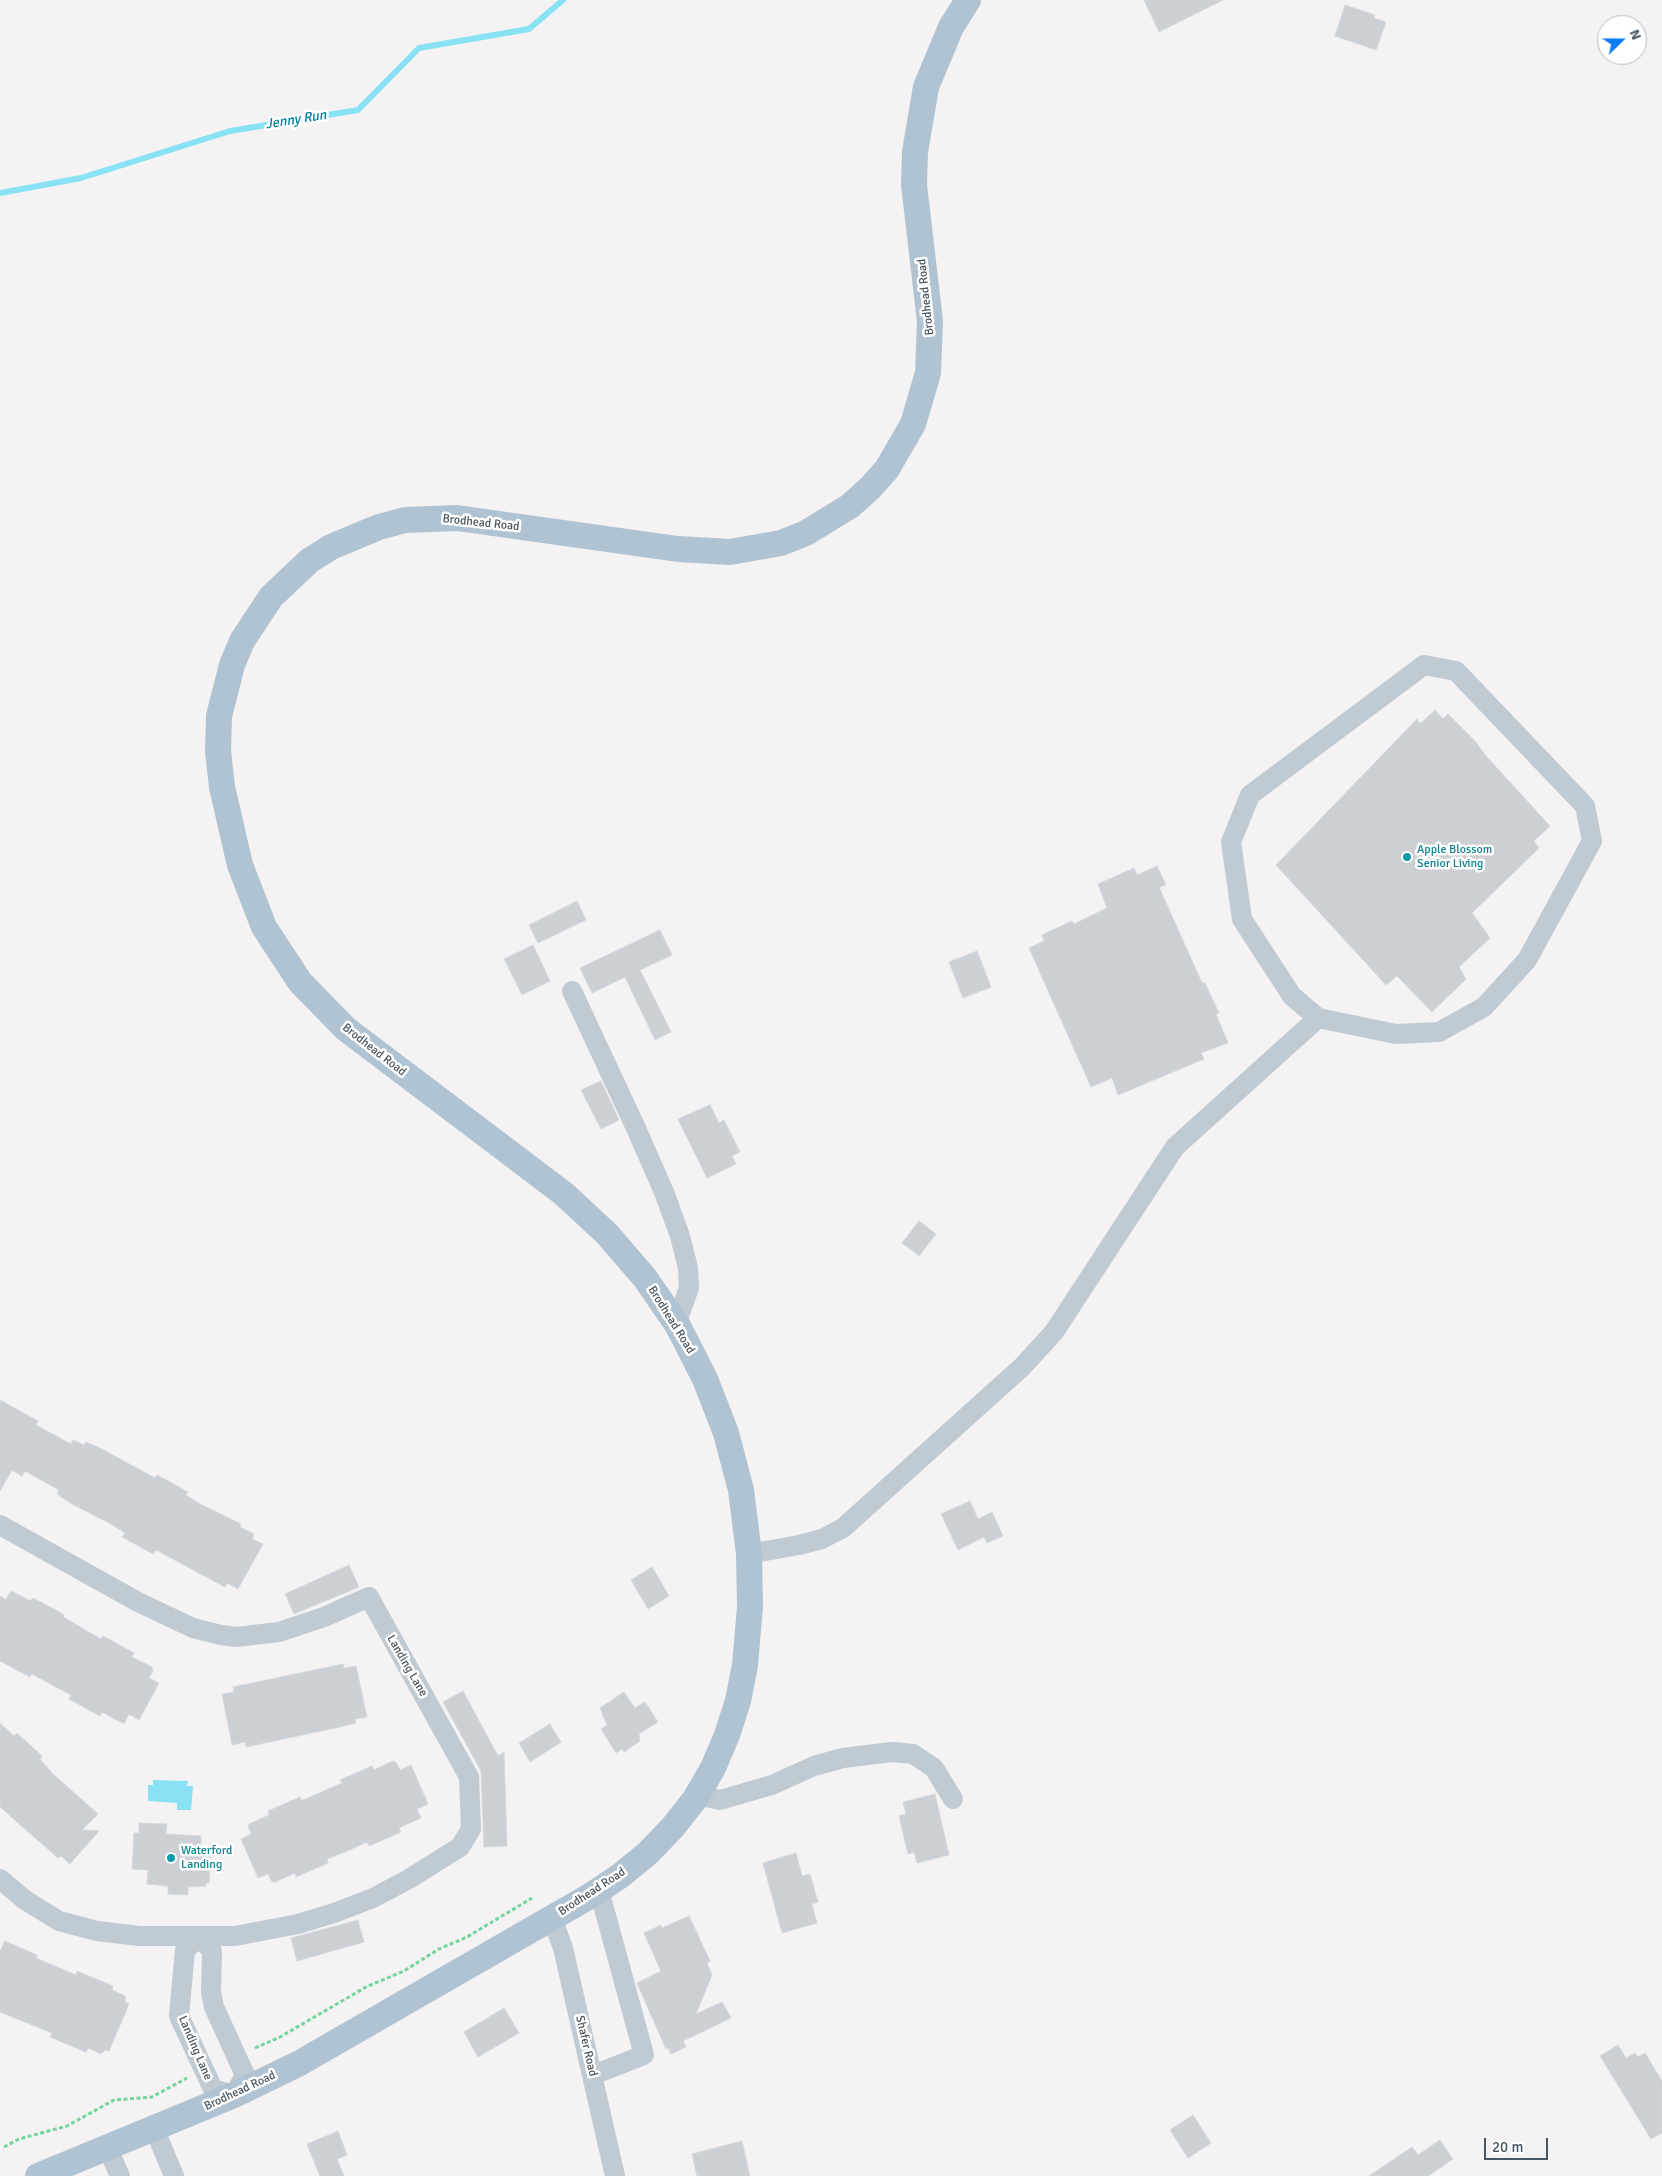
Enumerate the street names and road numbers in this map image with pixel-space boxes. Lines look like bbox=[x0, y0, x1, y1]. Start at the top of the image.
street label: Brodhead Road bbox=[915, 258, 937, 336]
street label: Brodhead Road bbox=[442, 512, 520, 534]
street label: Brodhead Road bbox=[339, 1021, 409, 1079]
street label: Brodhead Road bbox=[644, 1283, 698, 1357]
street label: Landing Lane bbox=[384, 1633, 430, 1699]
street label: Brodhead Road bbox=[556, 1865, 628, 1919]
street label: Landing Lane bbox=[175, 2014, 215, 2082]
street label: Shafer Road bbox=[572, 2014, 600, 2078]
street label: Brodhead Road bbox=[202, 2068, 278, 2114]

